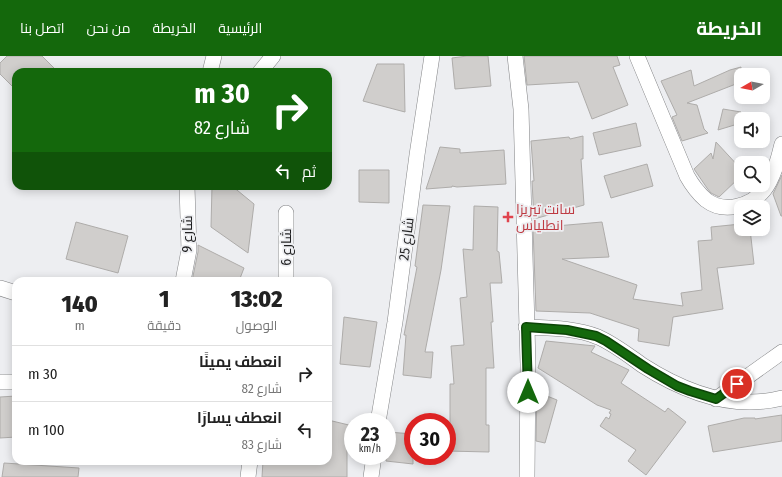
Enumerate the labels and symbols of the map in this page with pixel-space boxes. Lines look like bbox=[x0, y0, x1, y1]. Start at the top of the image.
north arrow bbox=[734, 68, 770, 104]
place label: سانت تيريزا انطلياس bbox=[516, 201, 575, 234]
marker: سانت تيريزا انطلياس bbox=[503, 212, 513, 222]
street label: شارع 9 bbox=[179, 215, 196, 253]
street label: شارع 25 bbox=[395, 217, 418, 261]
street label: شارع 6 bbox=[278, 228, 295, 266]
pin bbox=[720, 367, 754, 401]
position arrow bbox=[507, 371, 549, 413]
speed limit sign: 30 bbox=[404, 413, 456, 465]

